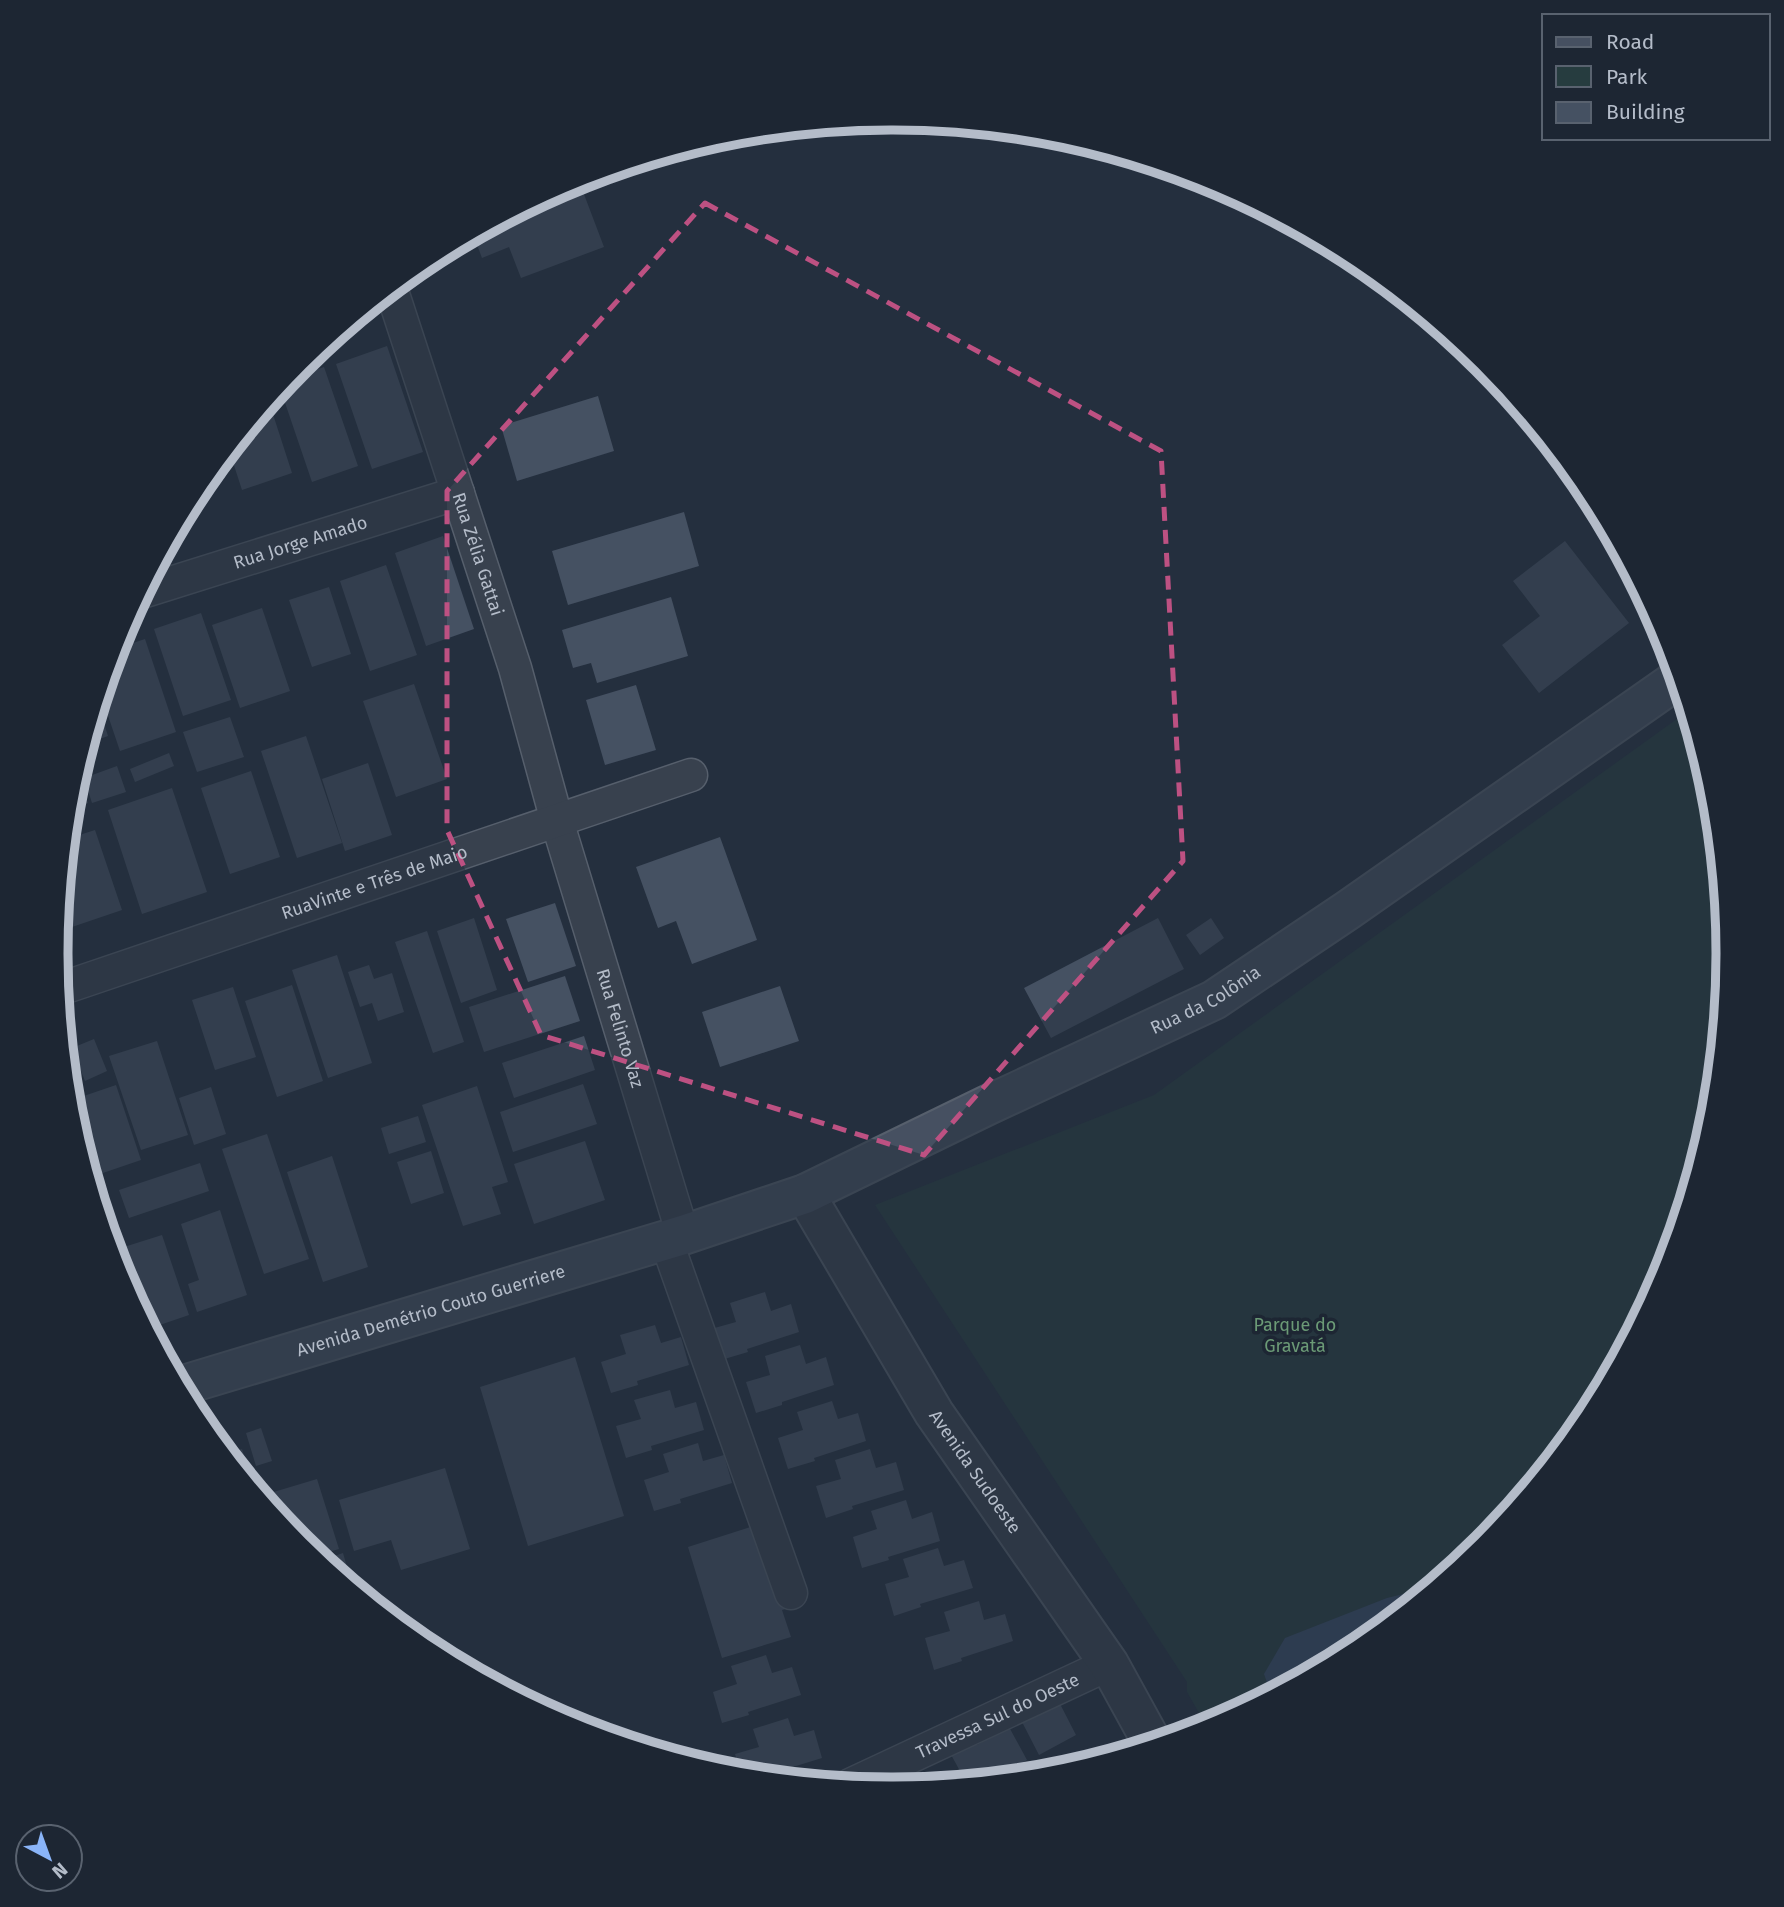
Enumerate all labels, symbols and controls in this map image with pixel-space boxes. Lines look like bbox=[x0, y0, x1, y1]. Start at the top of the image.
legend bbox=[1542, 14, 1770, 140]
text: Road bbox=[1606, 29, 1654, 55]
text: Park bbox=[1606, 64, 1648, 90]
text: Building bbox=[1606, 99, 1685, 125]
street label: Rua Zélia Gattai bbox=[447, 490, 508, 619]
street label: Rua Jorge Amado bbox=[231, 511, 370, 574]
street label: RuaVinte e Três de Maio bbox=[278, 841, 470, 924]
street label: Rua da Colônia bbox=[1147, 961, 1265, 1039]
street label: Rua Felinto Vaz bbox=[592, 966, 649, 1091]
street label: Avenida Demétrio Couto Guerriere bbox=[294, 1260, 568, 1361]
park label: Parque do Gravatá bbox=[1254, 1314, 1336, 1357]
street label: Avenida Sudoeste bbox=[924, 1406, 1026, 1538]
street label: Travessa Sul do Oeste bbox=[913, 1668, 1083, 1764]
north arrow bbox=[14, 1823, 84, 1893]
text: N bbox=[48, 1858, 72, 1883]

